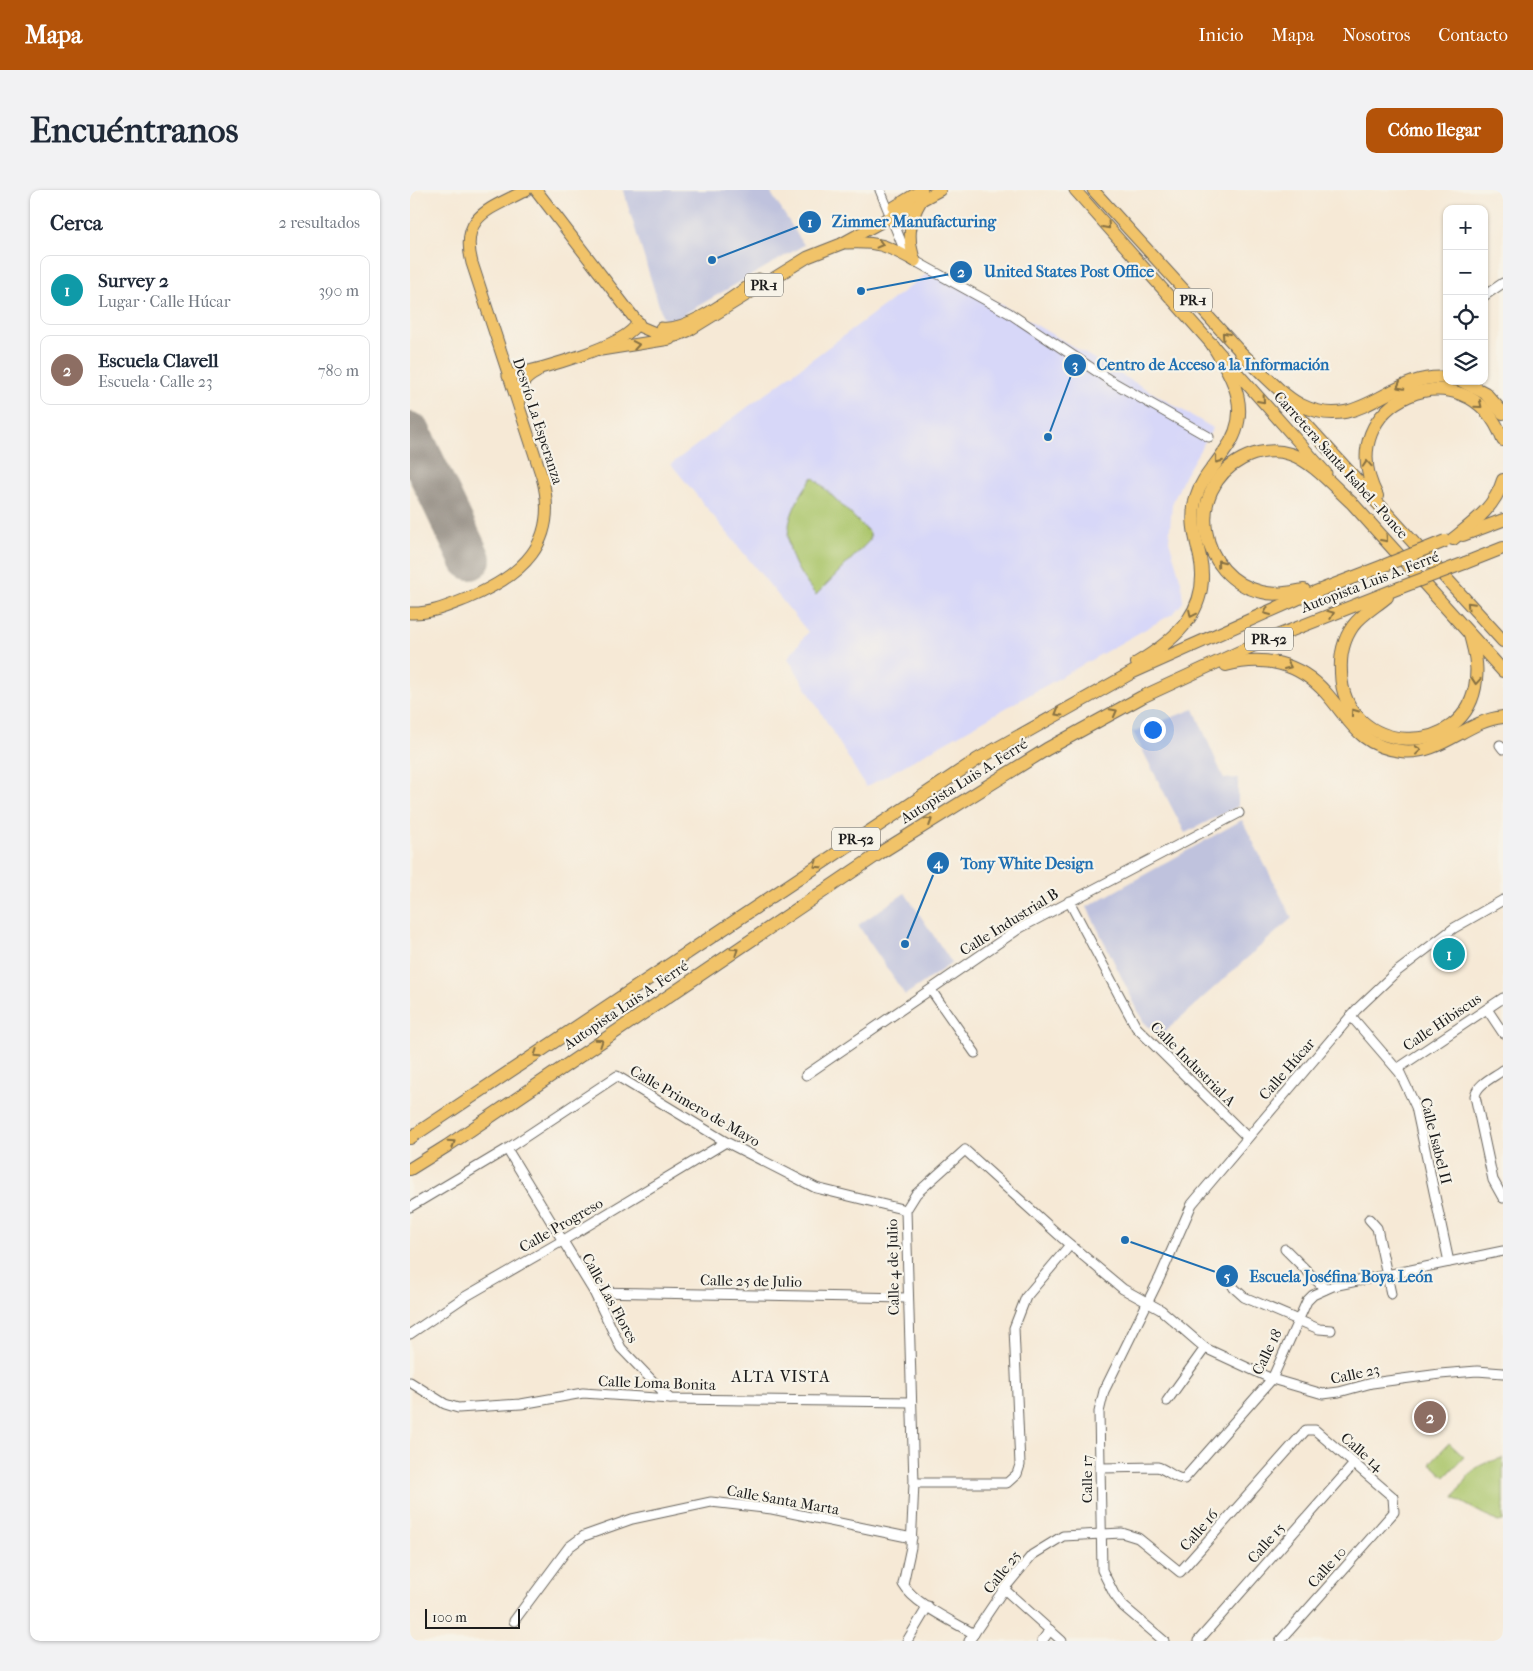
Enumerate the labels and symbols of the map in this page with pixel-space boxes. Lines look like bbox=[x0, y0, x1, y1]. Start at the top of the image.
callout: Zimmer Manufacturing bbox=[797, 206, 1006, 237]
text: Zimmer Manufacturing bbox=[832, 212, 997, 232]
text: 1 bbox=[807, 213, 813, 231]
one-way arrow bbox=[1102, 221, 1111, 230]
one-way arrow bbox=[875, 238, 884, 249]
callout: United States Post Office bbox=[948, 256, 1164, 287]
text: United States Post Office bbox=[983, 262, 1154, 281]
text: 2 bbox=[957, 263, 965, 281]
road number: PR-1 bbox=[745, 274, 783, 296]
road number: PR-1 bbox=[1174, 288, 1212, 312]
one-way arrow bbox=[1222, 332, 1231, 341]
one-way arrow bbox=[632, 341, 640, 351]
callout: Centro de Acceso a la Información bbox=[1062, 349, 1340, 380]
street label: Desvío La Esperanza bbox=[509, 355, 567, 488]
text: Centro de Acceso a la Información bbox=[1097, 355, 1330, 374]
text: 3 bbox=[1072, 356, 1078, 374]
one-way arrow bbox=[1396, 380, 1405, 390]
street label: Carretera Santa Isabel - Ponce bbox=[1270, 388, 1412, 543]
one-way arrow bbox=[1256, 395, 1265, 404]
one-way arrow bbox=[1473, 400, 1482, 408]
one-way arrow bbox=[1215, 454, 1224, 464]
one-way arrow bbox=[1361, 460, 1372, 468]
one-way arrow bbox=[1379, 533, 1388, 542]
street label: Autopista Luis A. Ferré bbox=[1297, 547, 1442, 617]
one-way arrow bbox=[1217, 560, 1226, 569]
one-way arrow bbox=[1467, 602, 1476, 611]
one-way arrow bbox=[1263, 605, 1272, 616]
one-way arrow bbox=[1188, 608, 1198, 617]
one-way arrow bbox=[1326, 610, 1335, 621]
road number: PR-52 bbox=[1245, 628, 1293, 650]
one-way arrow bbox=[1283, 660, 1292, 671]
one-way arrow bbox=[1470, 677, 1481, 685]
one-way arrow bbox=[1055, 707, 1064, 717]
one-way arrow bbox=[1109, 708, 1118, 718]
one-way arrow bbox=[1351, 708, 1360, 718]
your location bbox=[1140, 717, 1166, 743]
street label: Autopista Luis A. Ferré bbox=[896, 734, 1031, 828]
one-way arrow bbox=[1414, 745, 1422, 756]
one-way arrow bbox=[924, 818, 933, 828]
road number: PR-52 bbox=[832, 828, 880, 851]
callout: Tony White Design bbox=[925, 848, 1103, 879]
text: 4 bbox=[933, 854, 944, 872]
text: Tony White Design bbox=[959, 854, 1094, 874]
one-way arrow bbox=[814, 859, 823, 868]
street label: Calle Industrial B bbox=[956, 884, 1062, 960]
pin: 1 bbox=[1433, 935, 1465, 973]
one-way arrow bbox=[729, 948, 739, 957]
street label: Autopista Luis A. Ferré bbox=[559, 956, 692, 1054]
street label: Calle Hibiscus bbox=[1399, 989, 1485, 1055]
street label: Calle Industrial A bbox=[1147, 1018, 1239, 1110]
street label: Calle Húcar bbox=[1255, 1034, 1319, 1104]
one-way arrow bbox=[595, 1039, 604, 1048]
one-way arrow bbox=[534, 1048, 543, 1057]
street label: Calle Primero de Mayo bbox=[627, 1061, 764, 1151]
street label: Calle Isabel II bbox=[1417, 1096, 1455, 1186]
one-way arrow bbox=[446, 1140, 455, 1149]
street label: Calle Progreso bbox=[516, 1194, 606, 1256]
street label: Calle 4 de Julio bbox=[883, 1218, 903, 1315]
street label: Calle Las Flores bbox=[578, 1250, 642, 1346]
callout: Escuela Joséfina Boya León bbox=[1214, 1261, 1443, 1292]
text: 5 bbox=[1224, 1267, 1231, 1285]
text: Escuela Joséfina Boya León bbox=[1249, 1267, 1434, 1287]
street label: Calle 25 de Julio bbox=[700, 1271, 803, 1291]
street label: Calle 18 bbox=[1248, 1326, 1286, 1378]
street label: Calle 23 bbox=[1329, 1360, 1381, 1388]
district label: ALTA VISTA bbox=[730, 1367, 831, 1386]
street label: Calle Loma Bonita bbox=[598, 1372, 717, 1394]
pin: 2 bbox=[1414, 1398, 1446, 1436]
street label: Calle 14 bbox=[1337, 1429, 1388, 1476]
street label: Calle 17 bbox=[1078, 1455, 1096, 1503]
street label: Calle Santa Marta bbox=[725, 1481, 842, 1519]
street label: Calle 16 bbox=[1176, 1505, 1223, 1555]
street label: Calle 15 bbox=[1244, 1519, 1288, 1567]
street label: Calle 10 bbox=[1304, 1543, 1350, 1591]
street label: Calle 25 bbox=[979, 1547, 1025, 1597]
scale bar bbox=[425, 1606, 520, 1629]

